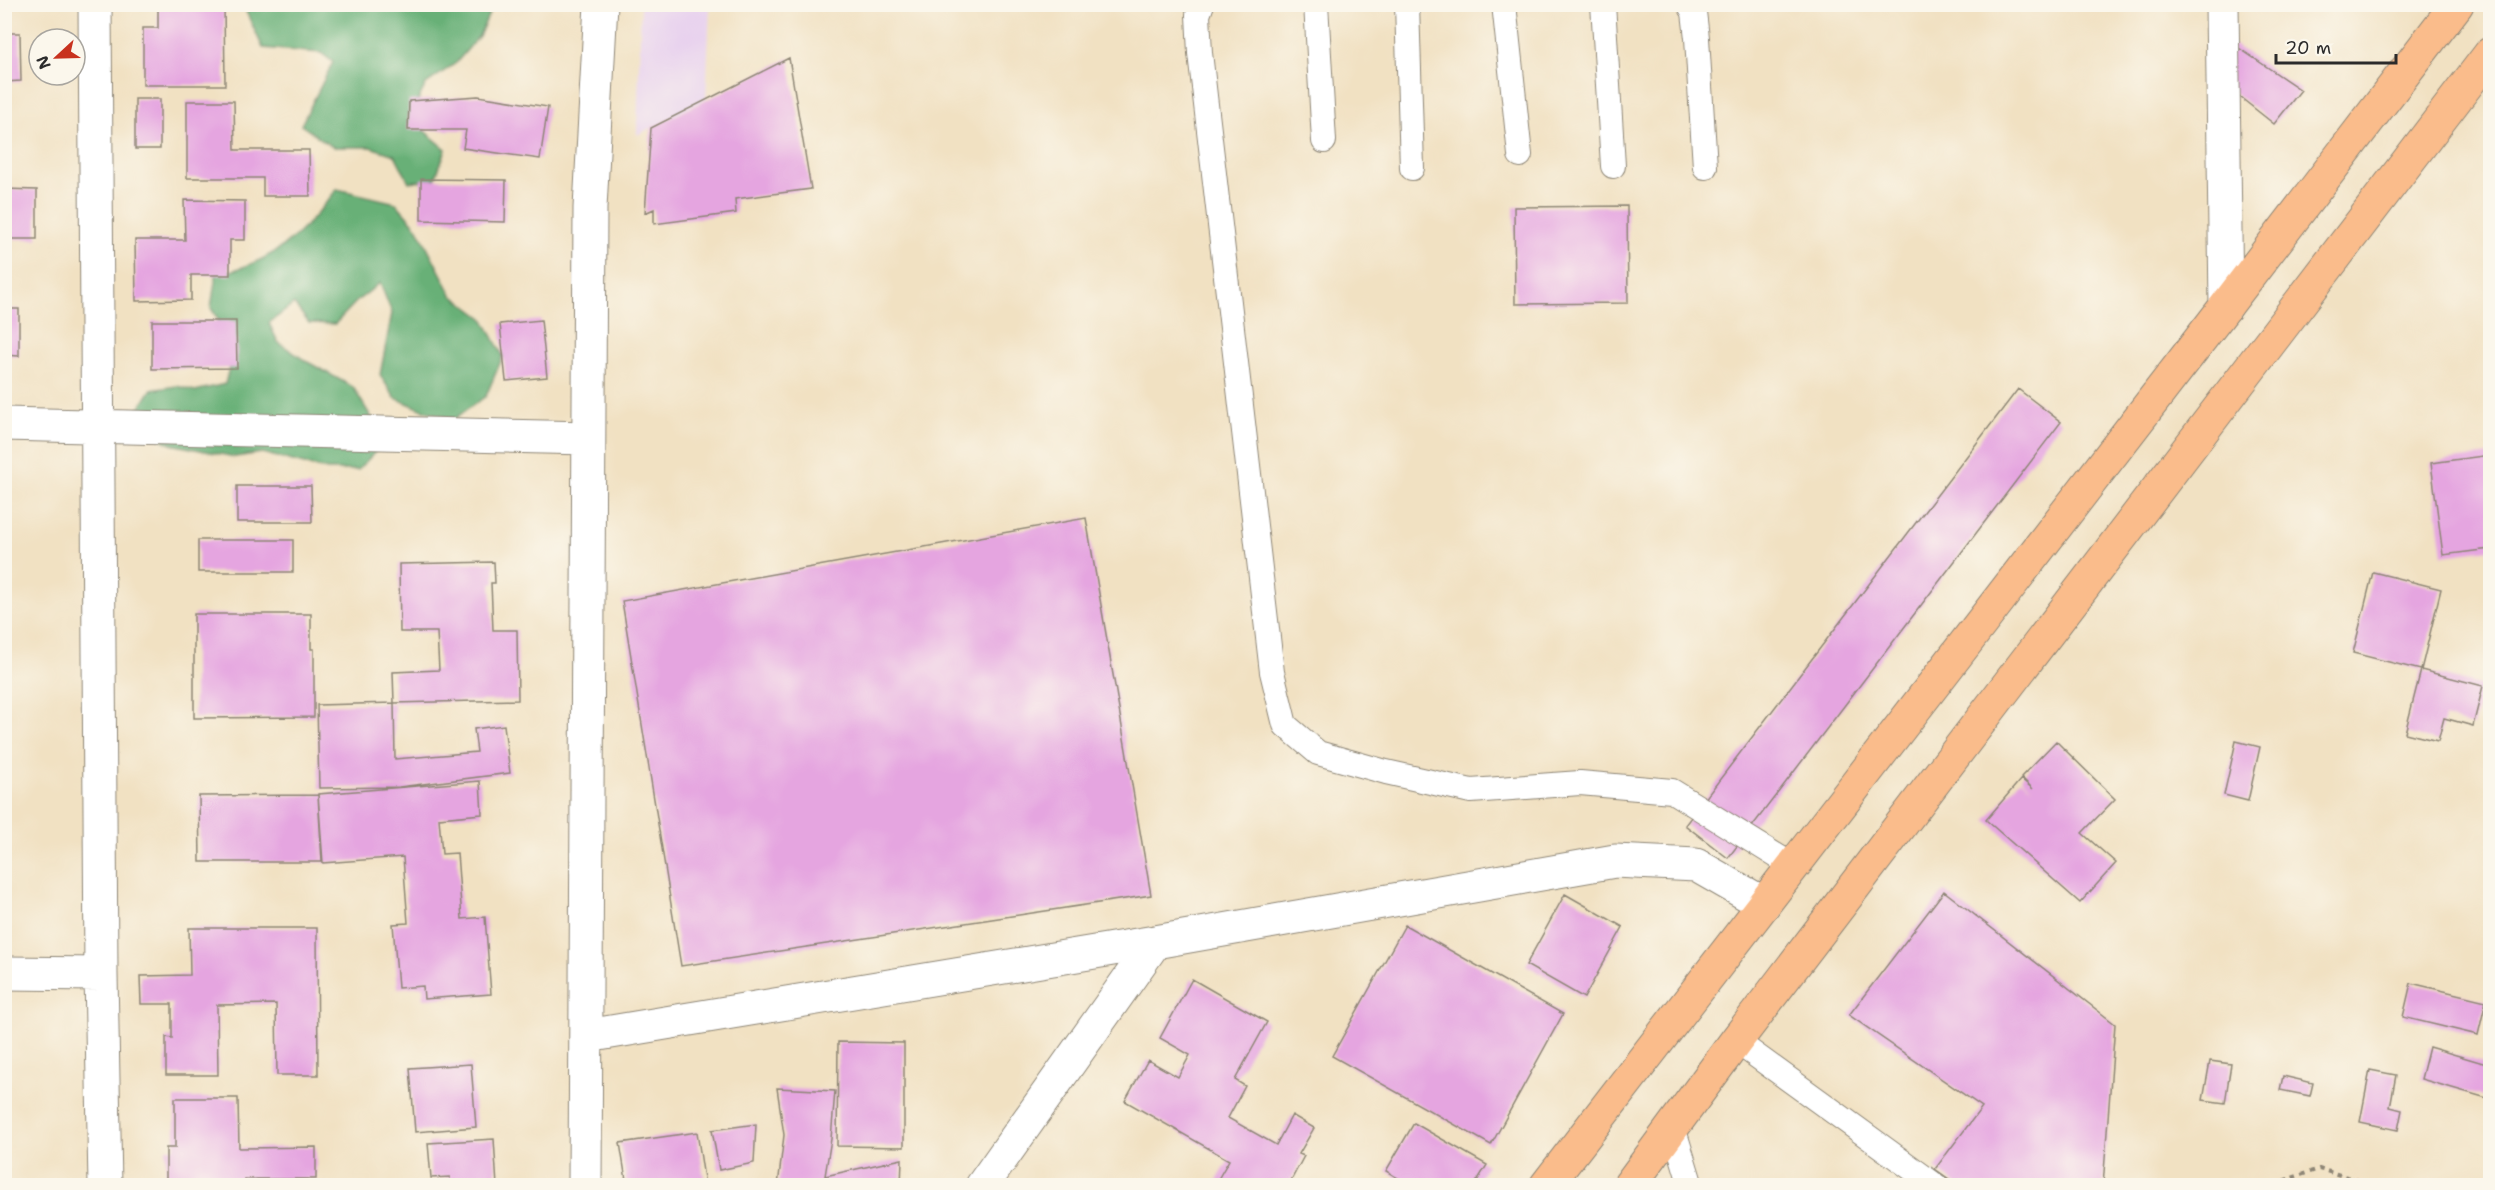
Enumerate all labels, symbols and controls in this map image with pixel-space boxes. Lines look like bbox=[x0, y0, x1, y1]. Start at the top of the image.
north arrow bbox=[27, 27, 87, 87]
scale bar bbox=[2276, 27, 2396, 65]
text: 20 m bbox=[2285, 36, 2331, 60]
text: N bbox=[31, 53, 56, 72]

